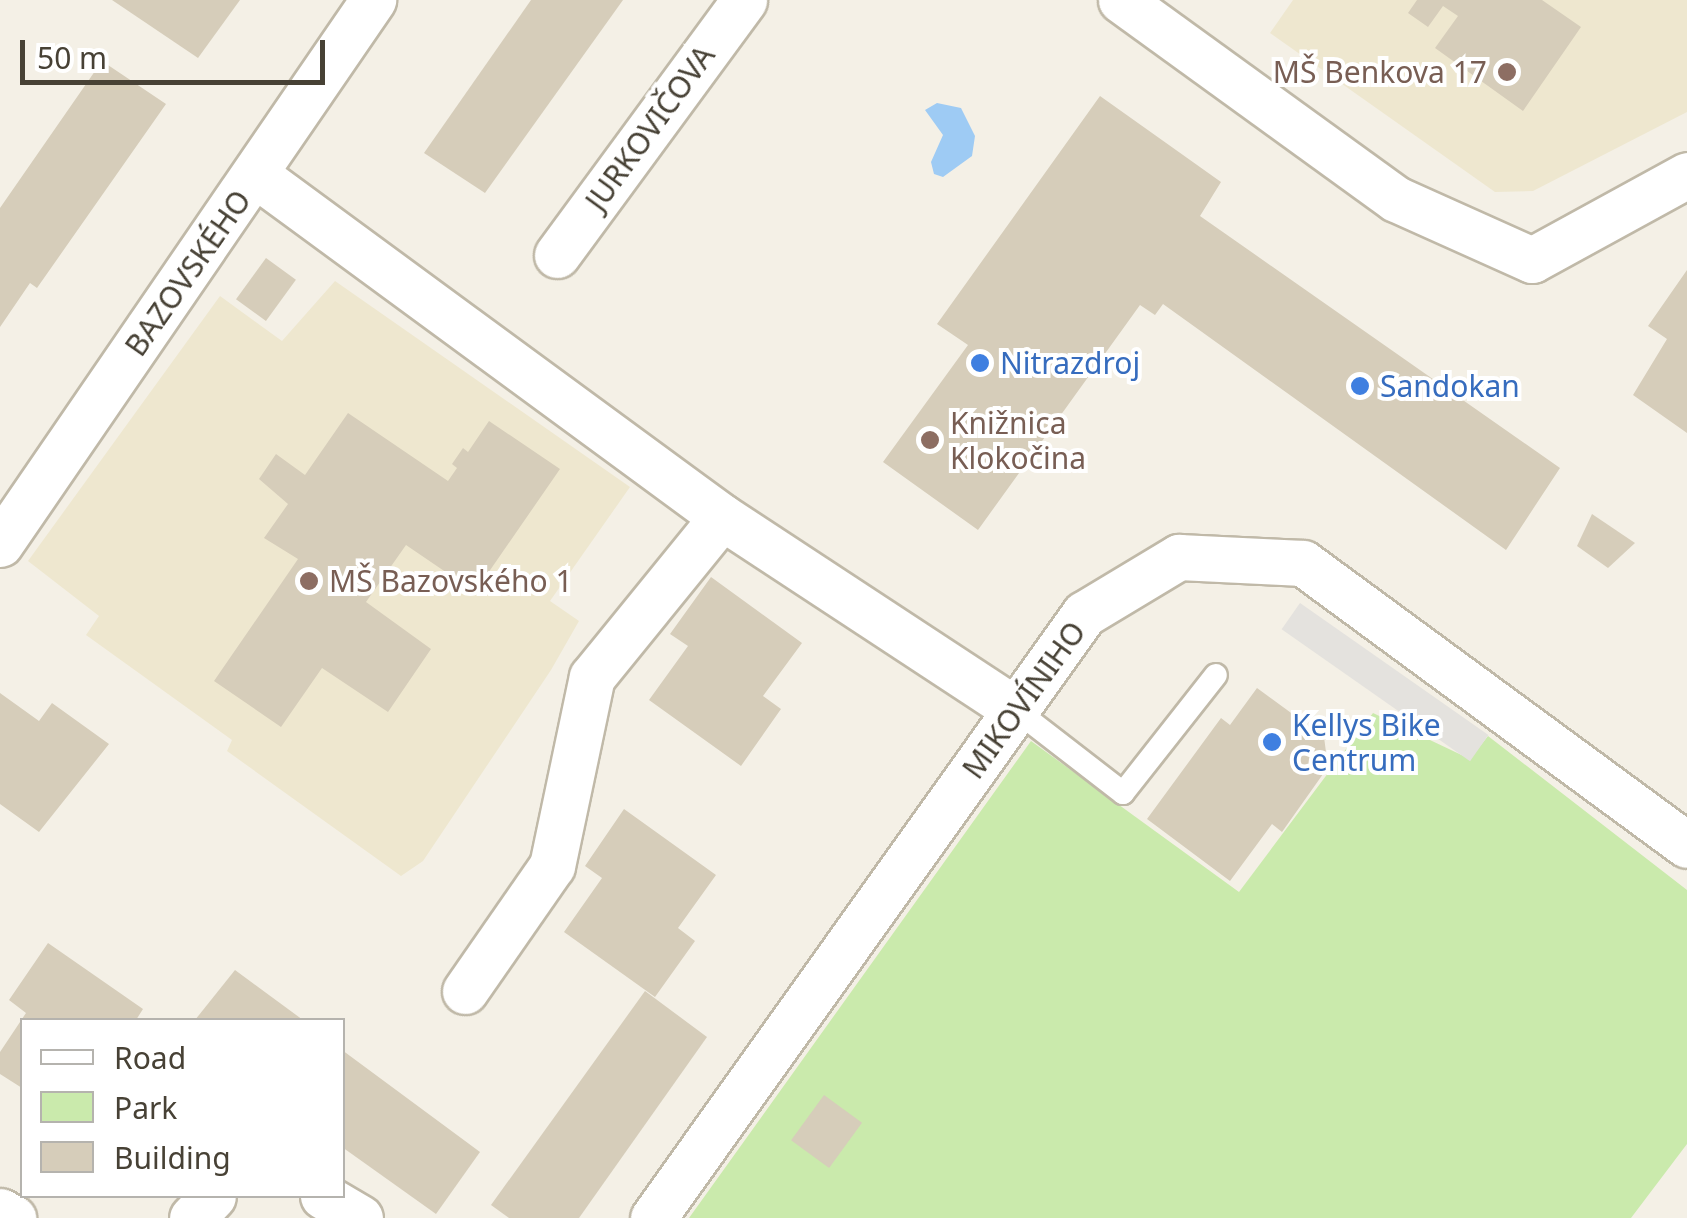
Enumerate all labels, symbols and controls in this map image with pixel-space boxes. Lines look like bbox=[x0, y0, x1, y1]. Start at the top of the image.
scale bar bbox=[25, 20, 330, 82]
text: 50 m bbox=[37, 37, 107, 78]
street label: JURKOVIČOVA bbox=[578, 38, 722, 218]
place label: MŠ Benkova 17 bbox=[1273, 54, 1487, 90]
marker: MŠ Benkova 17 bbox=[1496, 61, 1518, 83]
street label: BAZOVSKÉHO bbox=[118, 183, 258, 363]
place label: Nitrazdroj bbox=[1000, 345, 1140, 381]
marker: Nitrazdroj bbox=[969, 352, 991, 374]
place label: Sandokan bbox=[1380, 368, 1520, 404]
marker: Sandokan bbox=[1349, 375, 1371, 397]
place label: Knižnica Klokočina bbox=[950, 405, 1086, 476]
marker: Knižnica Klokočina bbox=[919, 429, 941, 451]
place label: MŠ Bazovského 1 bbox=[329, 563, 573, 599]
marker: MŠ Bazovského 1 bbox=[298, 570, 320, 592]
street label: MIKOVÍNIHO bbox=[955, 614, 1093, 786]
place label: Kellys Bike Centrum bbox=[1292, 707, 1441, 778]
marker: Kellys Bike Centrum bbox=[1261, 731, 1283, 753]
legend bbox=[20, 1018, 345, 1198]
text: Road bbox=[114, 1037, 186, 1078]
text: Park bbox=[114, 1087, 177, 1128]
text: Building bbox=[114, 1137, 231, 1178]

